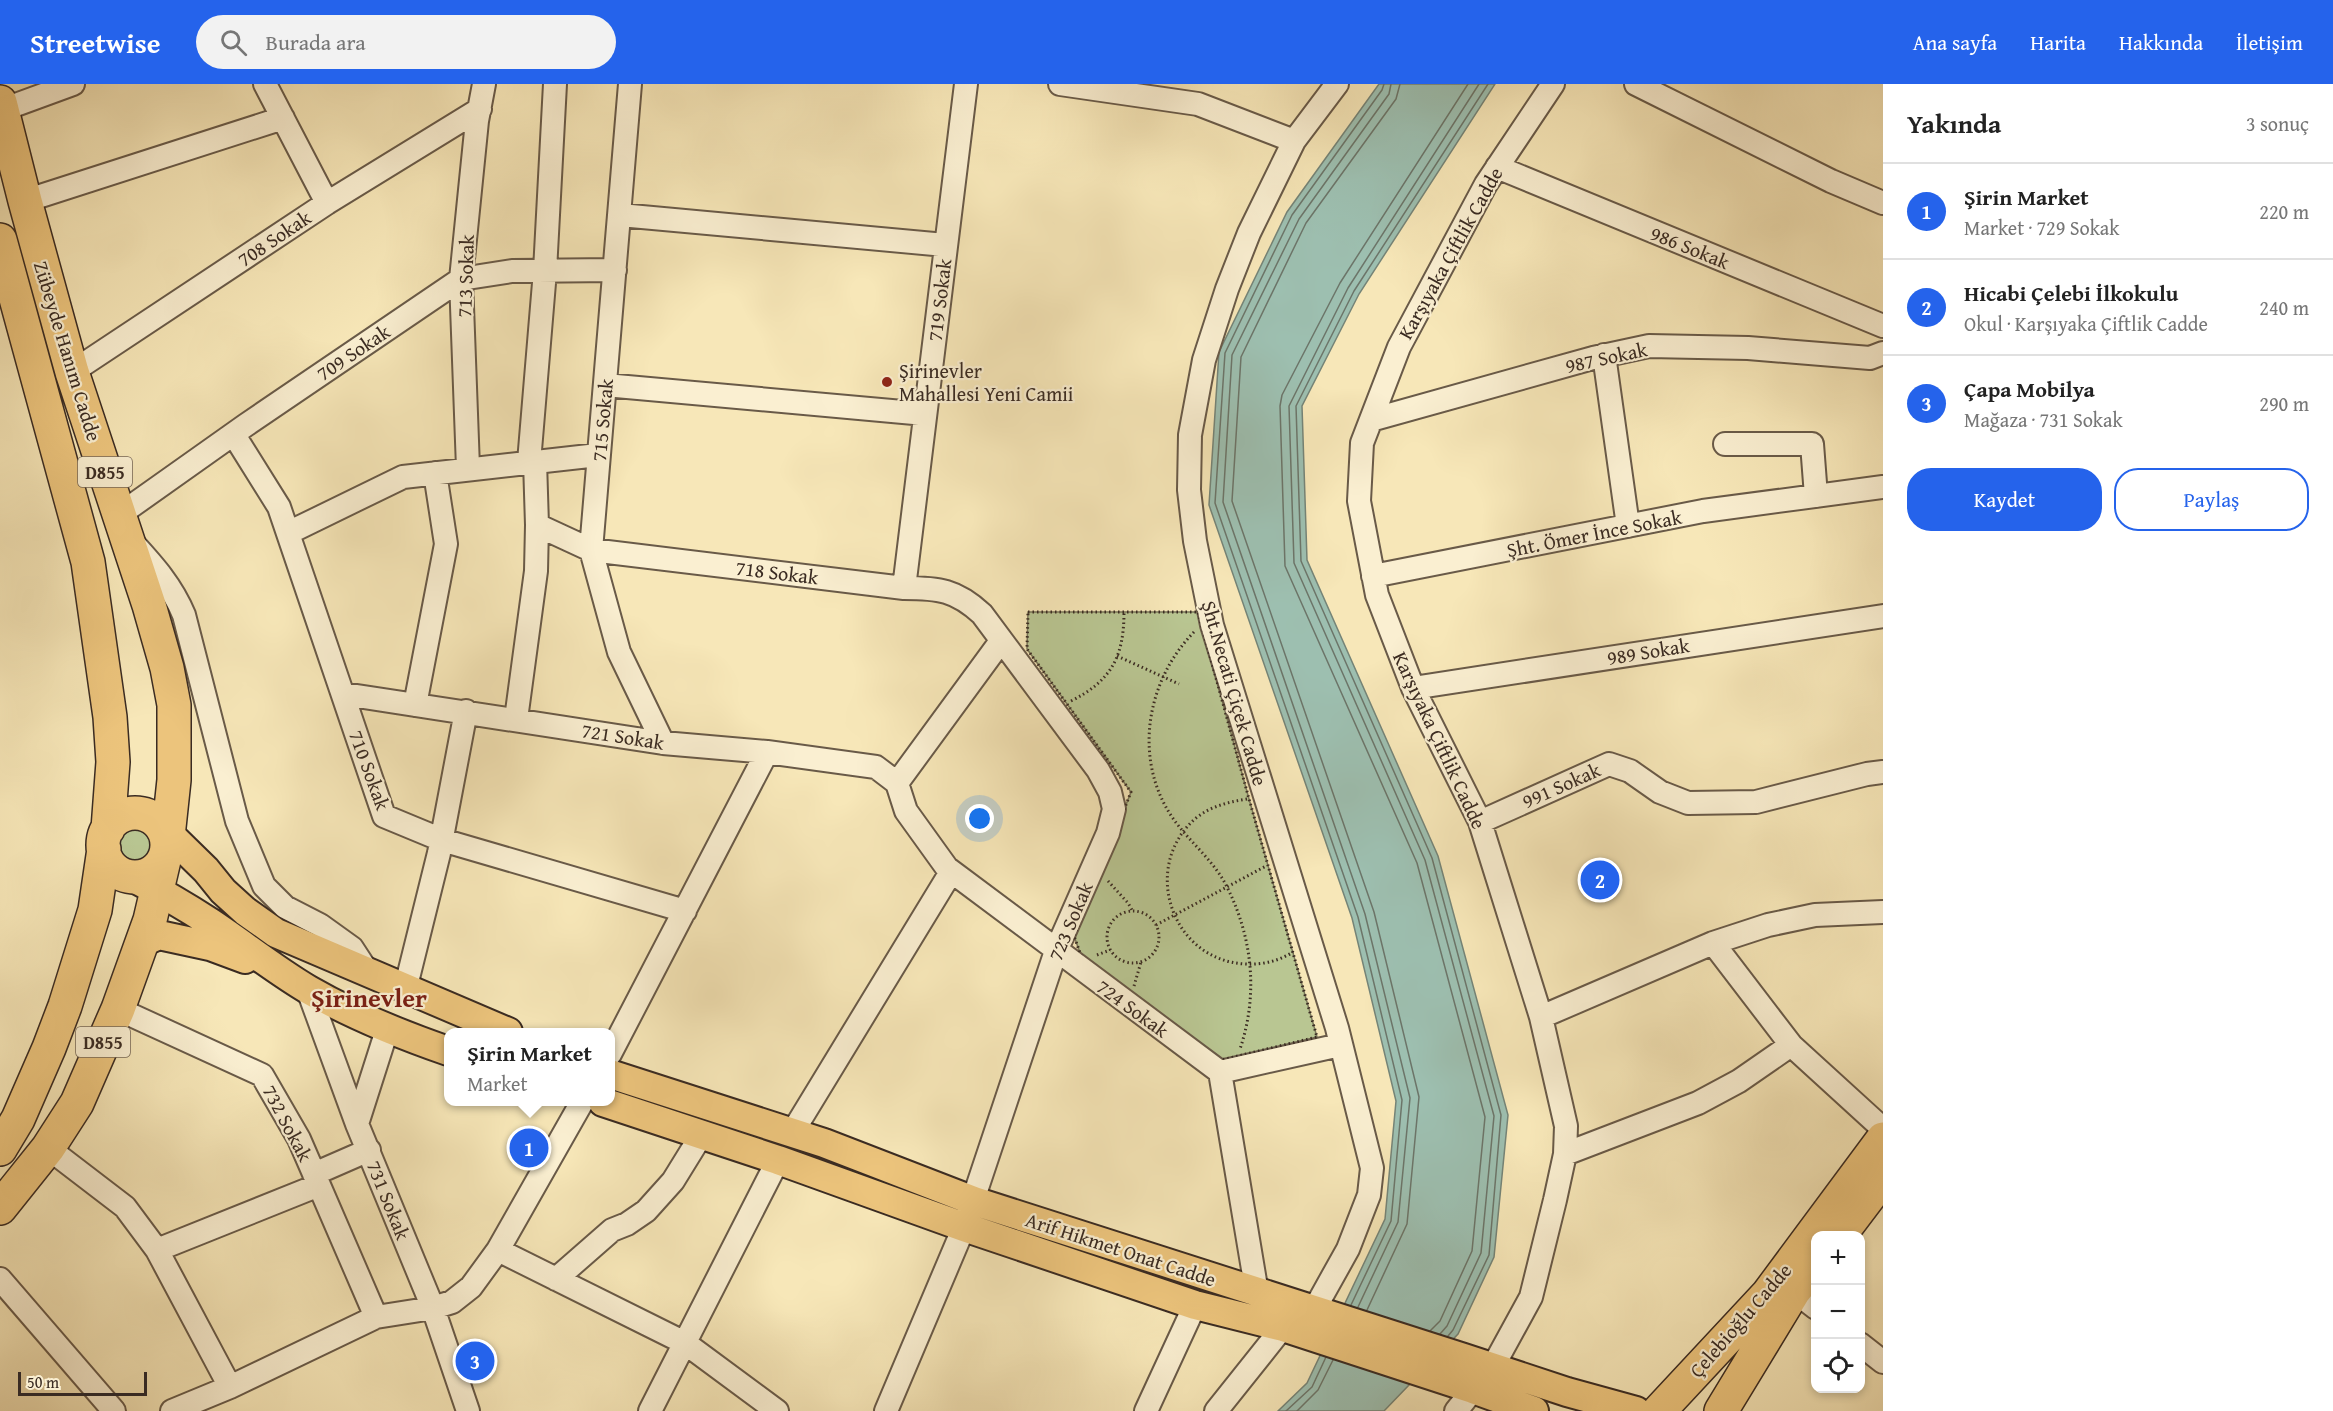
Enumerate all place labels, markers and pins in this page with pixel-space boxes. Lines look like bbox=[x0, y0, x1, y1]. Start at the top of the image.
place label: Şirinevler Mahallesi Yeni Camii bbox=[899, 356, 1074, 408]
marker: Şirinevler Mahallesi Yeni Camii bbox=[880, 375, 894, 389]
pin: 2 bbox=[1580, 858, 1620, 902]
pin: 1 bbox=[510, 1126, 548, 1170]
pin: 3 bbox=[456, 1338, 494, 1384]

